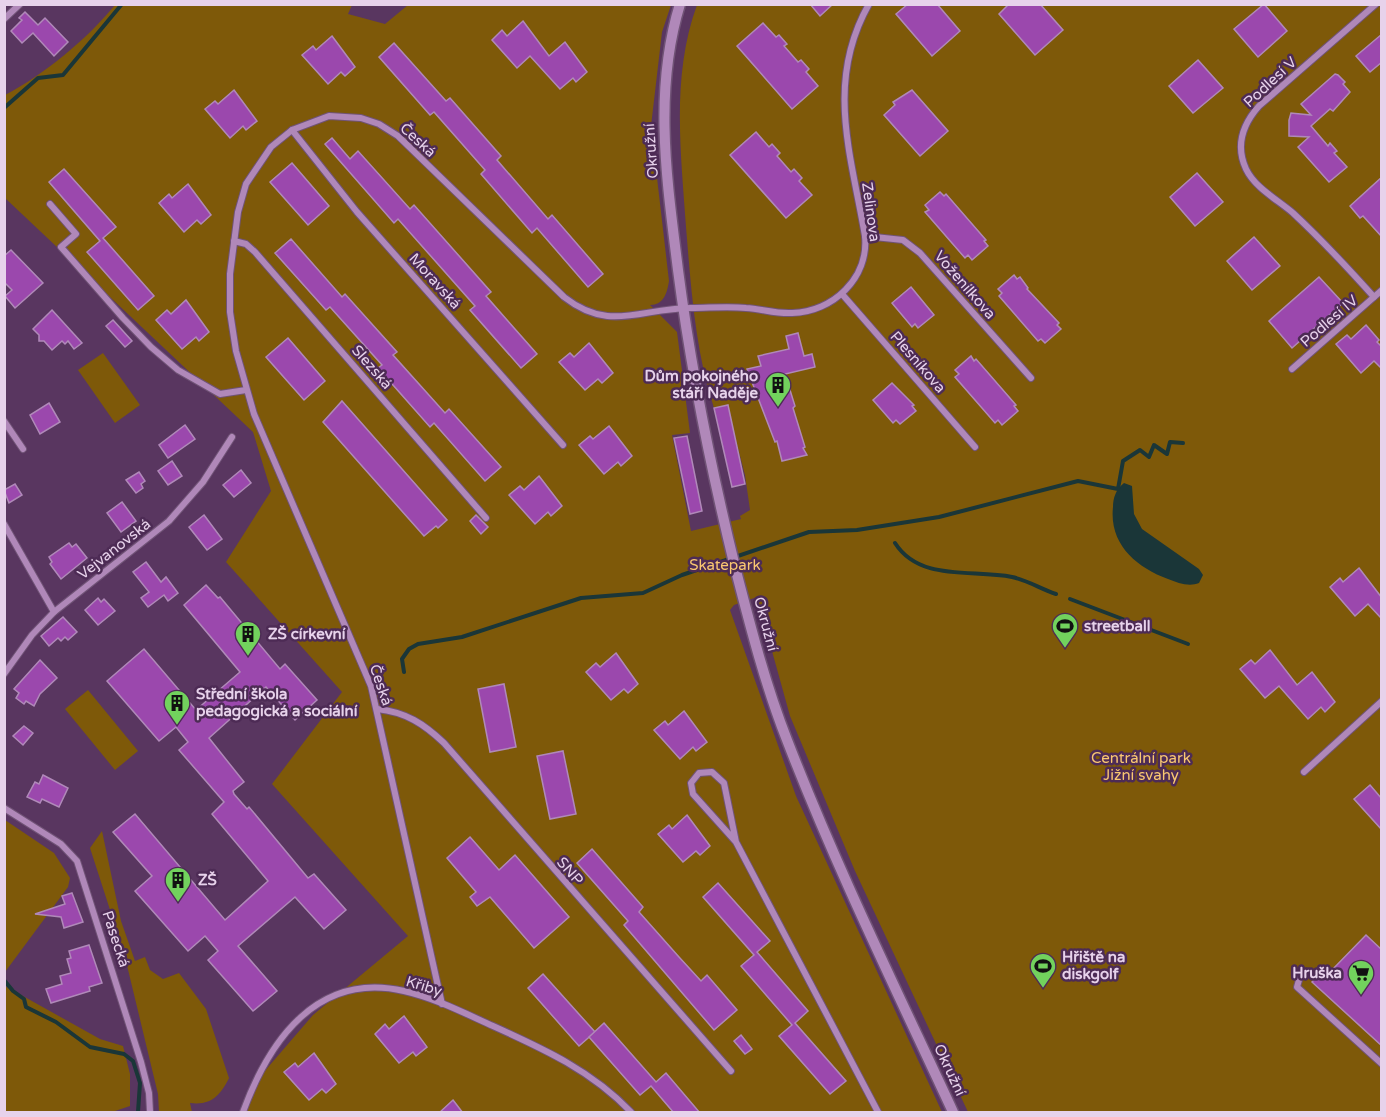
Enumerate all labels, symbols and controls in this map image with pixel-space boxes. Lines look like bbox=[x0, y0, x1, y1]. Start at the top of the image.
street label: Podlesí V bbox=[1240, 53, 1301, 111]
street label: Česká bbox=[396, 119, 440, 161]
street label: Okružní bbox=[640, 122, 662, 179]
street label: Zelinova bbox=[858, 181, 884, 243]
street label: Voženílkova bbox=[930, 247, 1000, 323]
street label: Moravská bbox=[405, 249, 465, 313]
street label: Podlesí IV bbox=[1297, 291, 1362, 351]
street label: Plesníkova bbox=[886, 328, 950, 396]
street label: Slezská bbox=[348, 341, 396, 393]
place label: Dům pokojného stáří Naděje bbox=[645, 367, 758, 403]
building icon: Dům pokojného stáří Naděje bbox=[763, 370, 793, 408]
street label: Vejvanovská bbox=[74, 515, 154, 583]
park label: Skatepark bbox=[689, 556, 761, 574]
street label: Okružní bbox=[750, 595, 782, 653]
sports icon: streetball bbox=[1050, 611, 1080, 649]
place label: streetball bbox=[1084, 617, 1150, 635]
building icon: ZŠ církevní bbox=[233, 619, 263, 657]
place label: ZŠ církevní bbox=[268, 625, 346, 643]
street label: Česká bbox=[366, 662, 396, 708]
place label: Střední škola pedagogická a sociální bbox=[196, 685, 358, 721]
building icon: Střední škola pedagogická a sociální bbox=[162, 688, 192, 726]
park label: Centrální park Jižní svahy bbox=[1091, 749, 1191, 784]
street label: SNP bbox=[553, 853, 587, 889]
building icon: ZŠ bbox=[163, 865, 193, 903]
place label: ZŠ bbox=[198, 871, 217, 889]
street label: Pasecká bbox=[98, 909, 134, 969]
place label: Hřiště na diskgolf bbox=[1062, 948, 1125, 984]
sports icon: Hřiště na diskgolf bbox=[1028, 951, 1058, 989]
supermarket icon: Hruška bbox=[1346, 958, 1376, 996]
place label: Hruška bbox=[1292, 964, 1342, 982]
street label: Křiby bbox=[404, 972, 444, 1000]
street label: Okružní bbox=[930, 1041, 970, 1099]

